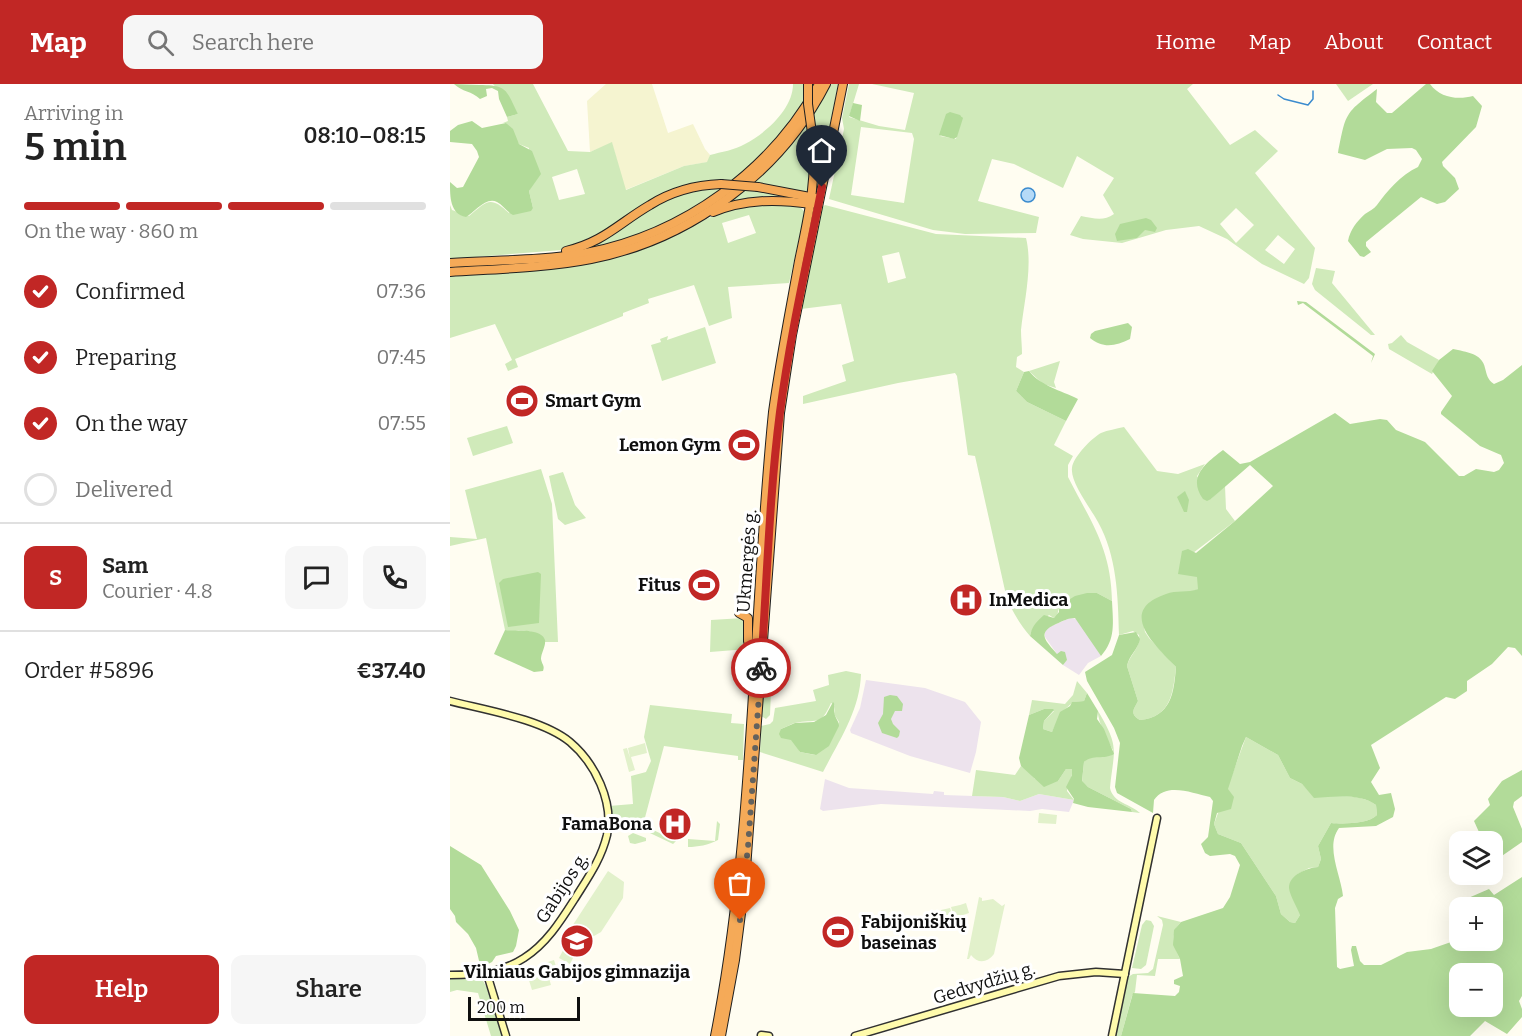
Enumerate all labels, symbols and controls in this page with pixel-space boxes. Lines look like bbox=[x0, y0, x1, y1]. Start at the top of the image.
search box bbox=[123, 15, 543, 69]
text: Map bbox=[30, 26, 87, 59]
icon: search bbox=[144, 26, 177, 59]
text: Search here bbox=[192, 29, 314, 56]
text: Home bbox=[1156, 29, 1216, 55]
text: Map bbox=[1249, 29, 1291, 55]
text: About bbox=[1324, 29, 1384, 55]
text: Contact bbox=[1417, 29, 1492, 55]
text: Arriving in bbox=[24, 101, 123, 125]
text: 08:10–08:15 bbox=[304, 122, 426, 149]
text: 5 min bbox=[24, 124, 127, 170]
pin bbox=[796, 125, 847, 187]
icon: home bbox=[805, 134, 838, 167]
text: On the way · 860 m bbox=[24, 219, 198, 243]
icon: check bbox=[24, 275, 57, 308]
text: Confirmed bbox=[75, 278, 185, 305]
text: 07:36 bbox=[376, 279, 426, 303]
icon: check bbox=[24, 341, 57, 374]
text: Preparing bbox=[75, 344, 177, 371]
text: 07:45 bbox=[377, 345, 426, 369]
sports icon: Smart Gym bbox=[504, 383, 540, 419]
place label: Smart Gym bbox=[545, 390, 641, 412]
icon: check bbox=[24, 407, 57, 440]
text: On the way bbox=[75, 410, 187, 437]
text: 07:55 bbox=[378, 411, 426, 435]
sports icon: Lemon Gym bbox=[726, 427, 762, 463]
place label: Lemon Gym bbox=[619, 434, 721, 456]
text: Delivered bbox=[75, 476, 173, 503]
street label: Ukmergės g. bbox=[732, 508, 762, 614]
button: chat bbox=[285, 546, 348, 609]
button: phone bbox=[363, 546, 426, 609]
text: Sam bbox=[102, 552, 148, 579]
text: S bbox=[49, 564, 62, 591]
sports icon: Fitus bbox=[686, 567, 722, 603]
place label: Fitus bbox=[638, 574, 681, 596]
text: Courier · 4.8 bbox=[102, 579, 213, 603]
hospital icon: InMedica bbox=[948, 582, 984, 618]
place label: InMedica bbox=[989, 589, 1068, 611]
courier bbox=[731, 638, 791, 698]
icon: bike bbox=[745, 652, 778, 685]
text: Order #5896 bbox=[24, 657, 154, 684]
text: €37.40 bbox=[356, 657, 426, 684]
hospital icon: FamaBona bbox=[657, 806, 693, 842]
place label: FamaBona bbox=[561, 813, 652, 835]
map controls bbox=[1449, 831, 1503, 1017]
button: layers bbox=[1449, 831, 1503, 885]
street label: Gabijos g. bbox=[531, 848, 593, 928]
pin bbox=[714, 858, 765, 920]
icon: bag bbox=[723, 867, 756, 900]
button: + bbox=[1449, 897, 1503, 951]
place label: Fabijoniškių baseinas bbox=[861, 911, 967, 954]
sports icon: Fabijoniškių baseinas bbox=[820, 914, 856, 950]
school or university icon: Vilniaus Gabijos gimnazija bbox=[559, 923, 595, 959]
button: Help bbox=[24, 955, 219, 1024]
button: Share bbox=[231, 955, 426, 1024]
street label: Gedvydžių g. bbox=[930, 957, 1038, 1009]
place label: Vilniaus Gabijos gimnazija bbox=[464, 961, 690, 983]
button: − bbox=[1449, 963, 1503, 1017]
scale bar bbox=[468, 994, 580, 1022]
text: 200 m bbox=[477, 998, 525, 1017]

